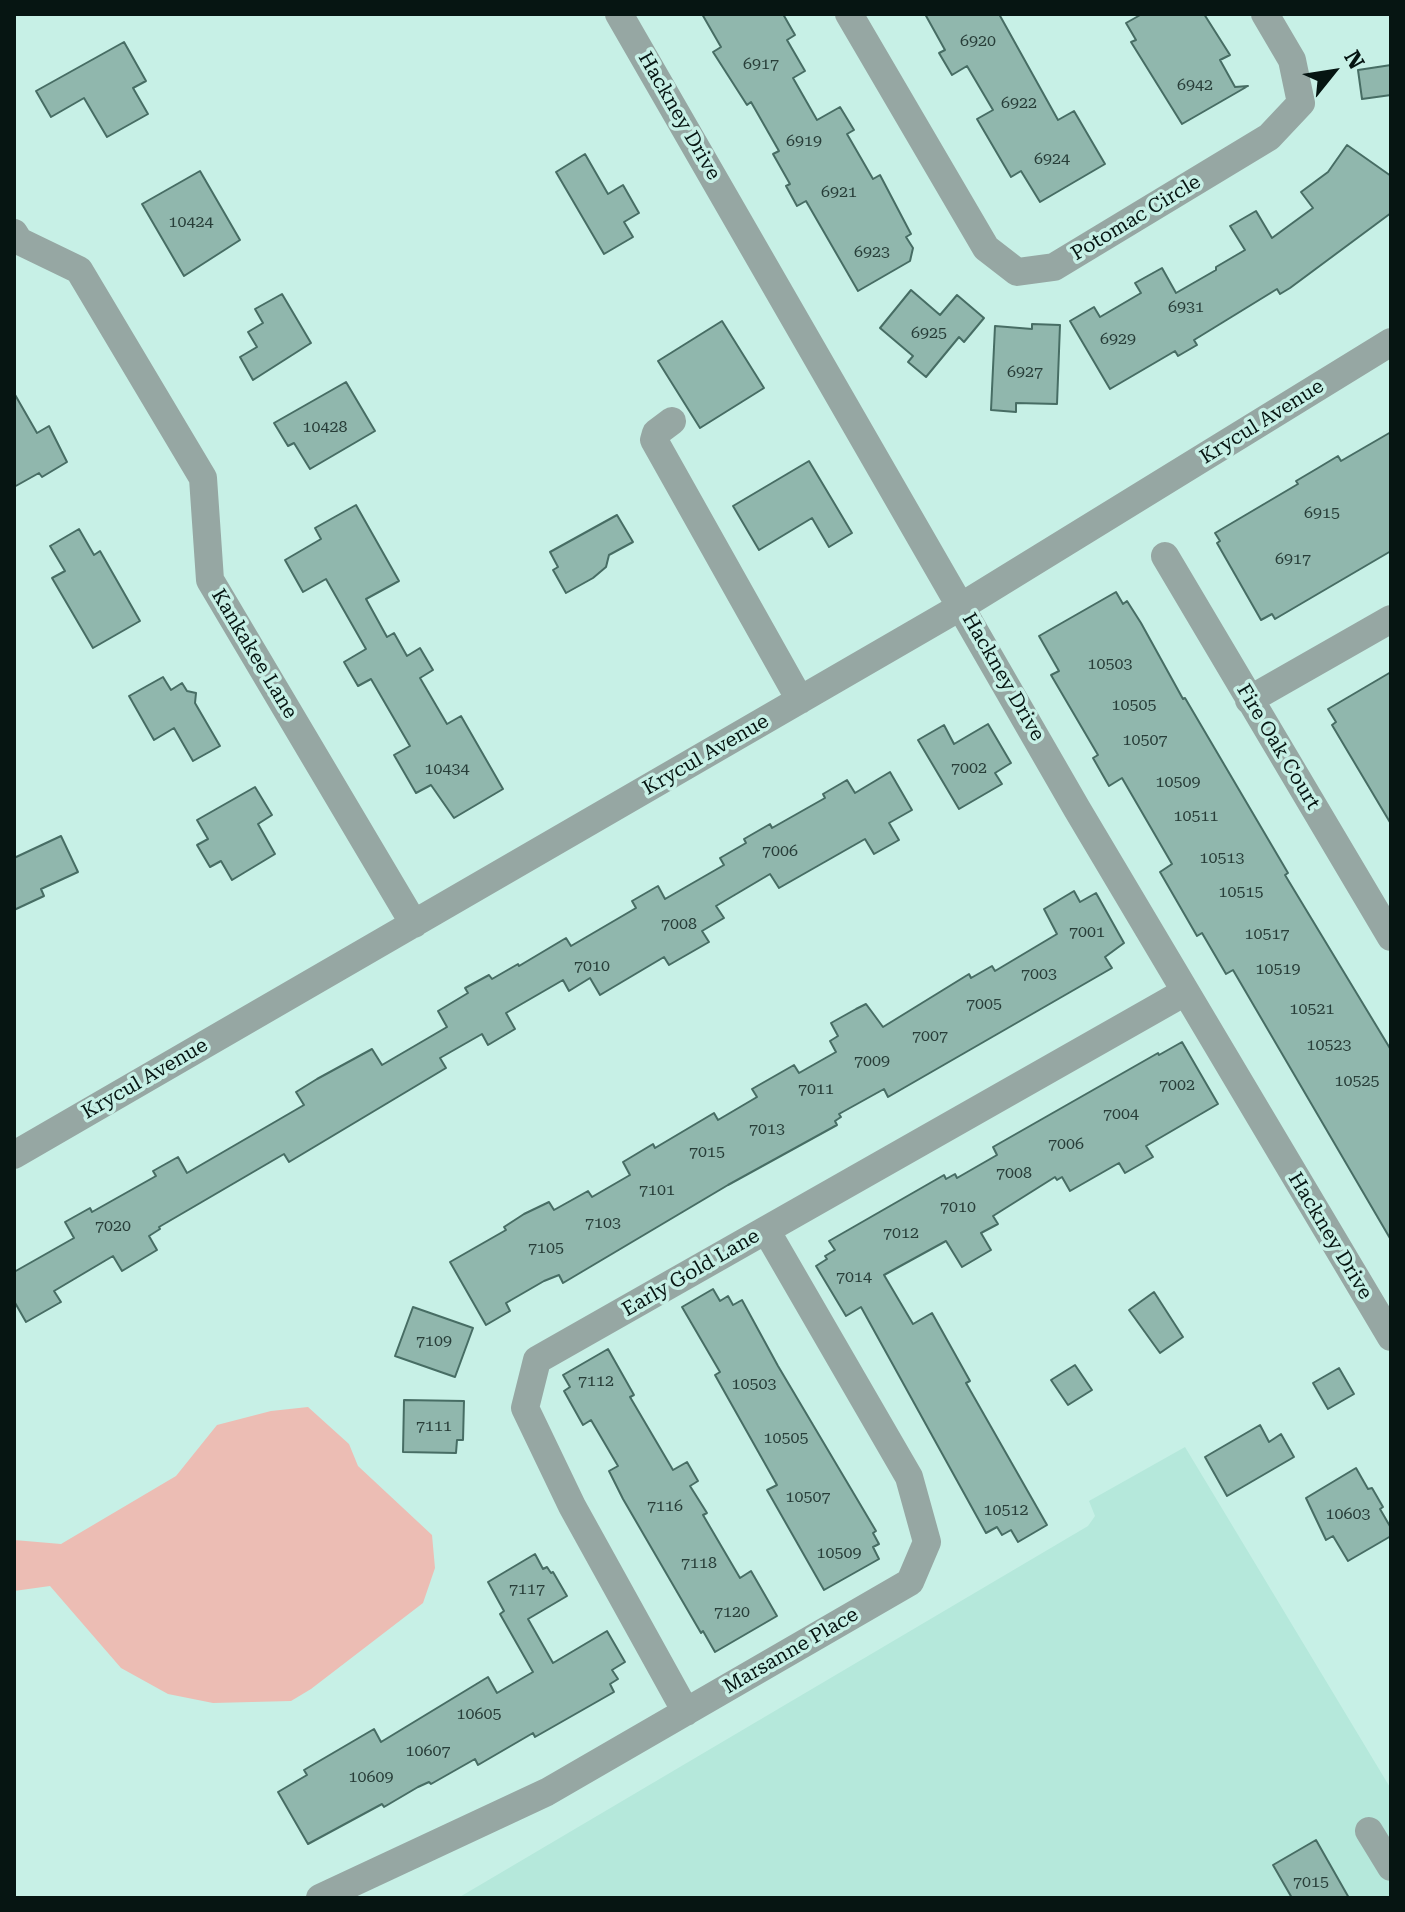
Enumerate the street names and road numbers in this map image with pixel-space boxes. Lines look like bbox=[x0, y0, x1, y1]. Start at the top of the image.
street label: Hackney Drive bbox=[633, 48, 725, 184]
street label: Potomac Circle bbox=[1067, 170, 1205, 266]
street label: Krycul Avenue bbox=[1196, 374, 1328, 470]
street label: Kankakee Lane bbox=[206, 585, 302, 723]
street label: Hackney Drive bbox=[957, 609, 1049, 745]
street label: Fire Oak Court bbox=[1231, 680, 1325, 814]
street label: Krycul Avenue bbox=[639, 709, 773, 801]
street label: Krycul Avenue bbox=[78, 1033, 212, 1125]
street label: Hackney Drive bbox=[1283, 1168, 1377, 1304]
street label: Early Gold Lane bbox=[618, 1224, 764, 1322]
street label: Marsanne Place bbox=[719, 1603, 863, 1699]

